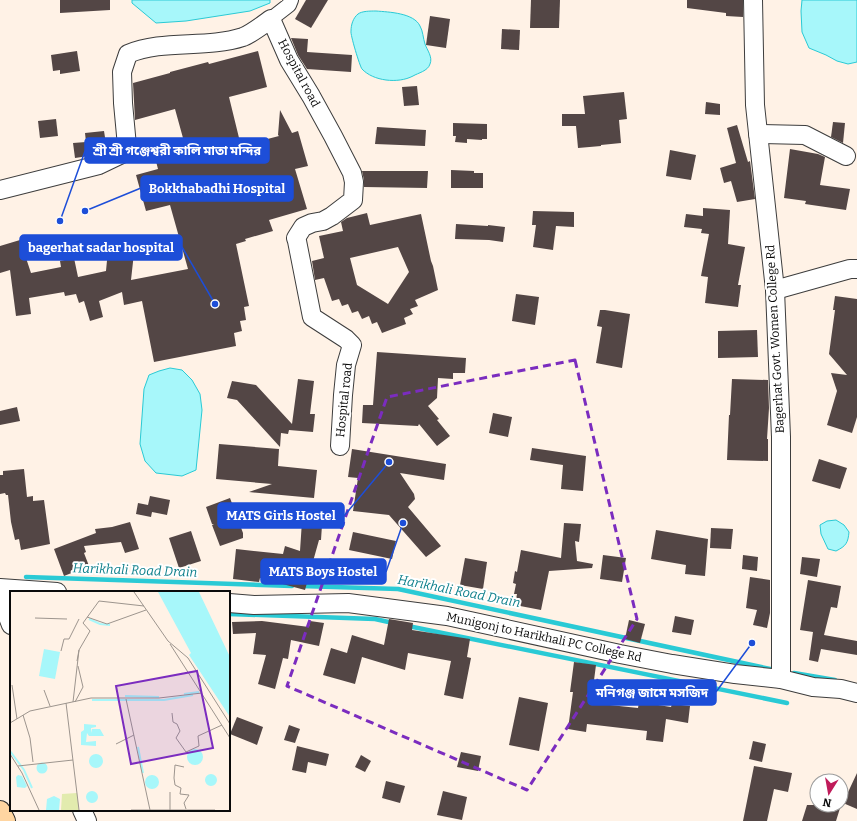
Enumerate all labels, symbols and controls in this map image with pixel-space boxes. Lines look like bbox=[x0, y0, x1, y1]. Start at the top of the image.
street label: Hospital road bbox=[275, 37, 323, 109]
callout: শ্রী শ্রী গঞ্জেশ্বরী কালি মাতা মন্দির bbox=[85, 138, 269, 163]
text: শ্রী শ্রী গঞ্জেশ্বরী কালি মাতা মন্দির bbox=[92, 143, 261, 158]
callout: Bokkhabadhi Hospital bbox=[141, 176, 293, 201]
text: Bokkhabadhi Hospital bbox=[149, 181, 285, 196]
callout: bagerhat sadar hospital bbox=[20, 235, 182, 260]
text: bagerhat sadar hospital bbox=[28, 240, 174, 255]
street label: Bagerhat Govt. Women College Rd bbox=[763, 244, 787, 434]
street label: Hospital road bbox=[333, 362, 355, 438]
callout: MATS Girls Hostel bbox=[218, 503, 344, 528]
text: MATS Girls Hostel bbox=[226, 508, 336, 523]
callout: MATS Boys Hostel bbox=[261, 559, 386, 584]
water label: Harikhali Road Drain bbox=[72, 560, 198, 580]
text: MATS Boys Hostel bbox=[269, 564, 377, 579]
water label: Harikhali Road Drain bbox=[396, 572, 522, 610]
inset map bbox=[10, 591, 230, 811]
street label: Munigonj to Harikhali PC College Rd bbox=[445, 609, 643, 665]
callout: মনিগঞ্জ জামে মসজিদ bbox=[588, 680, 716, 705]
text: মনিগঞ্জ জামে মসজিদ bbox=[595, 685, 709, 700]
north arrow bbox=[809, 773, 849, 813]
text: N bbox=[821, 795, 833, 810]

